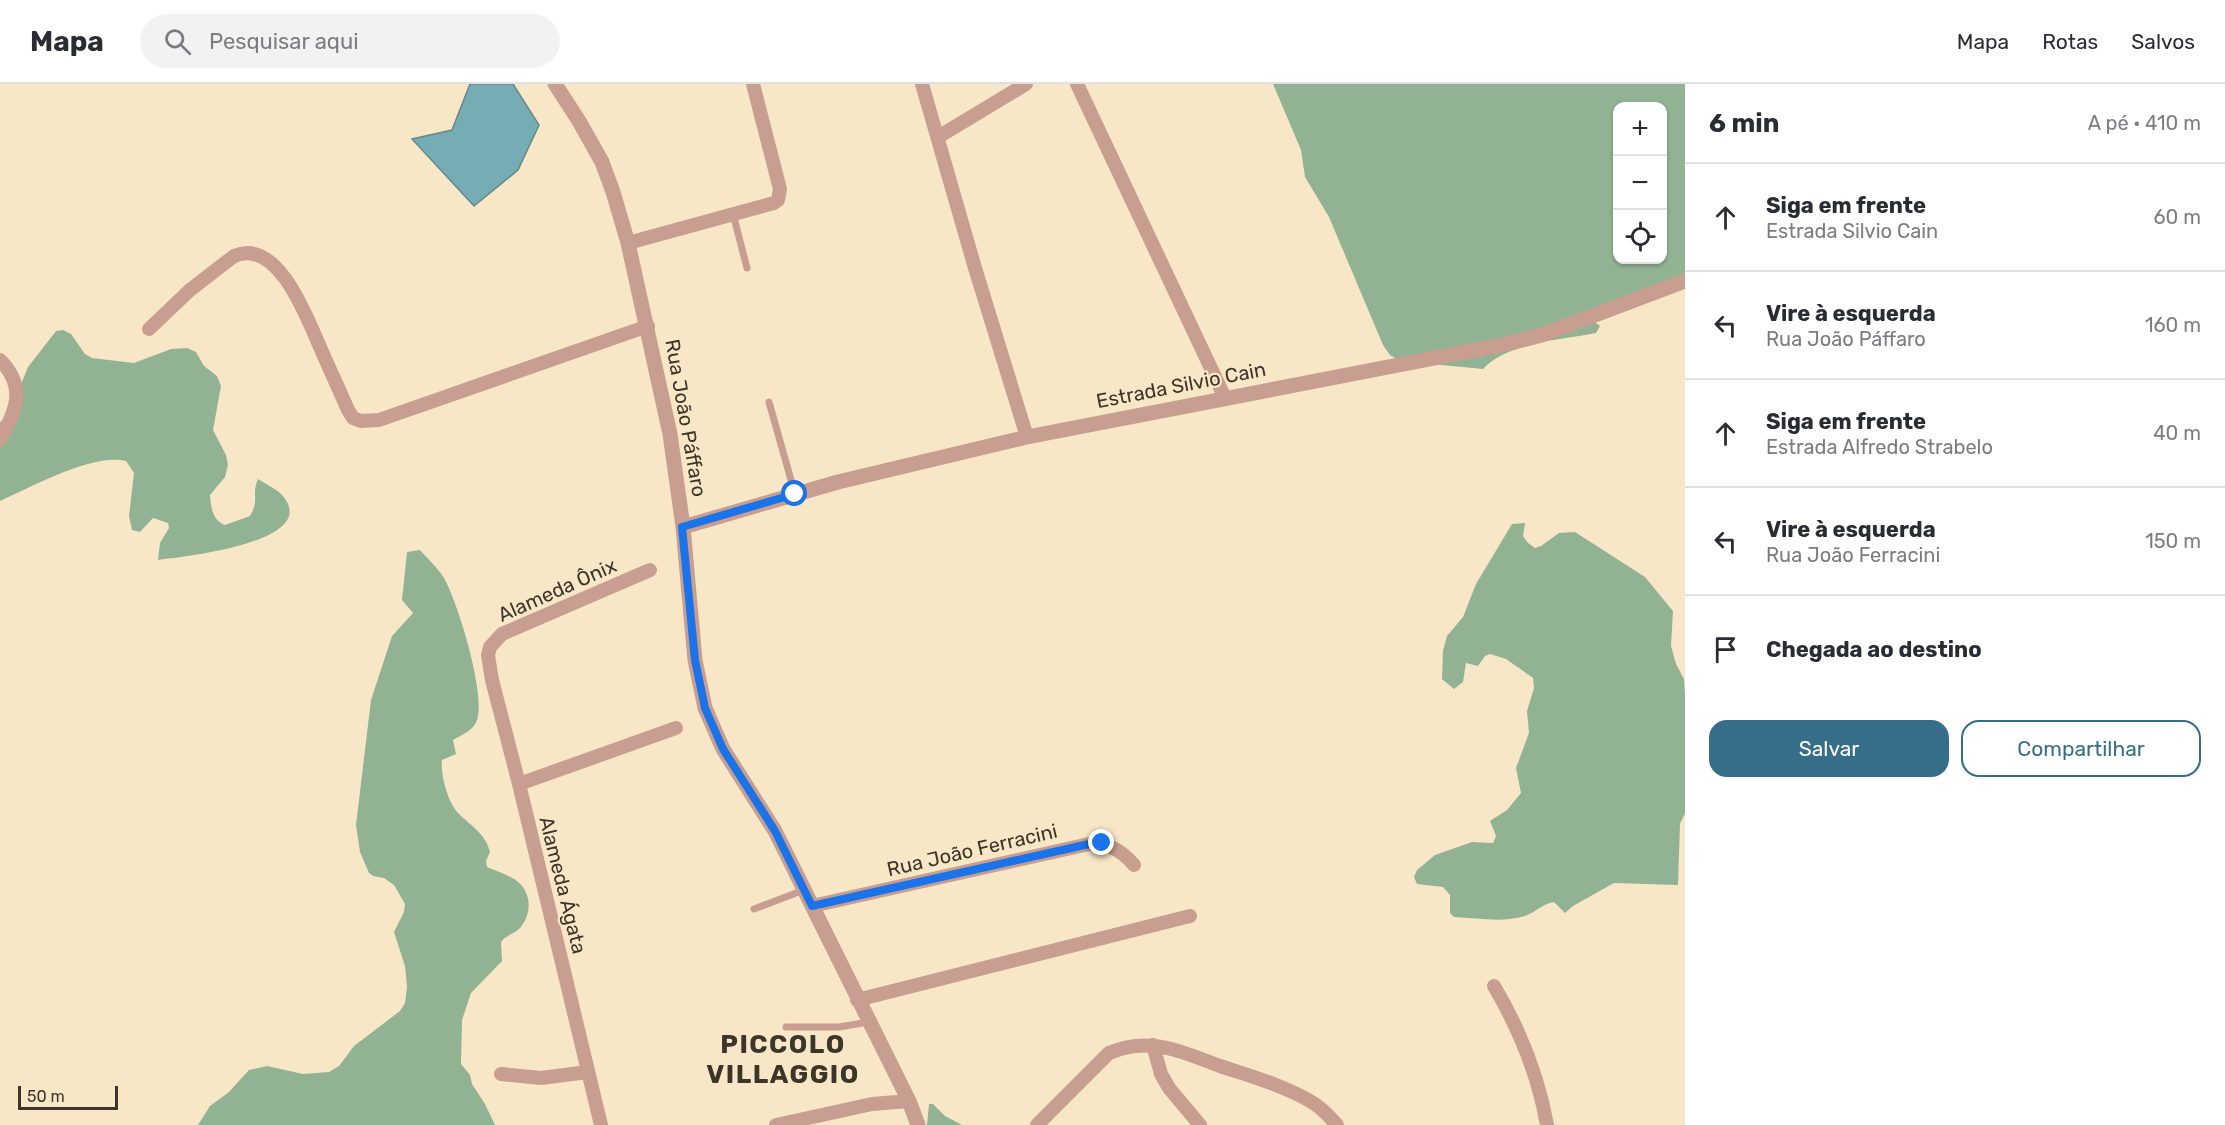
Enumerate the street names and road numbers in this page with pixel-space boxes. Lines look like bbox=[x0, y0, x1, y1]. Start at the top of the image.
street label: Rua João Páffaro bbox=[660, 337, 712, 499]
street label: Estrada Silvio Cain bbox=[1094, 357, 1268, 413]
street label: Alameda Ônix bbox=[494, 553, 620, 627]
street label: Alameda Ágata bbox=[534, 814, 592, 956]
street label: Rua João Ferracini bbox=[884, 819, 1060, 881]

